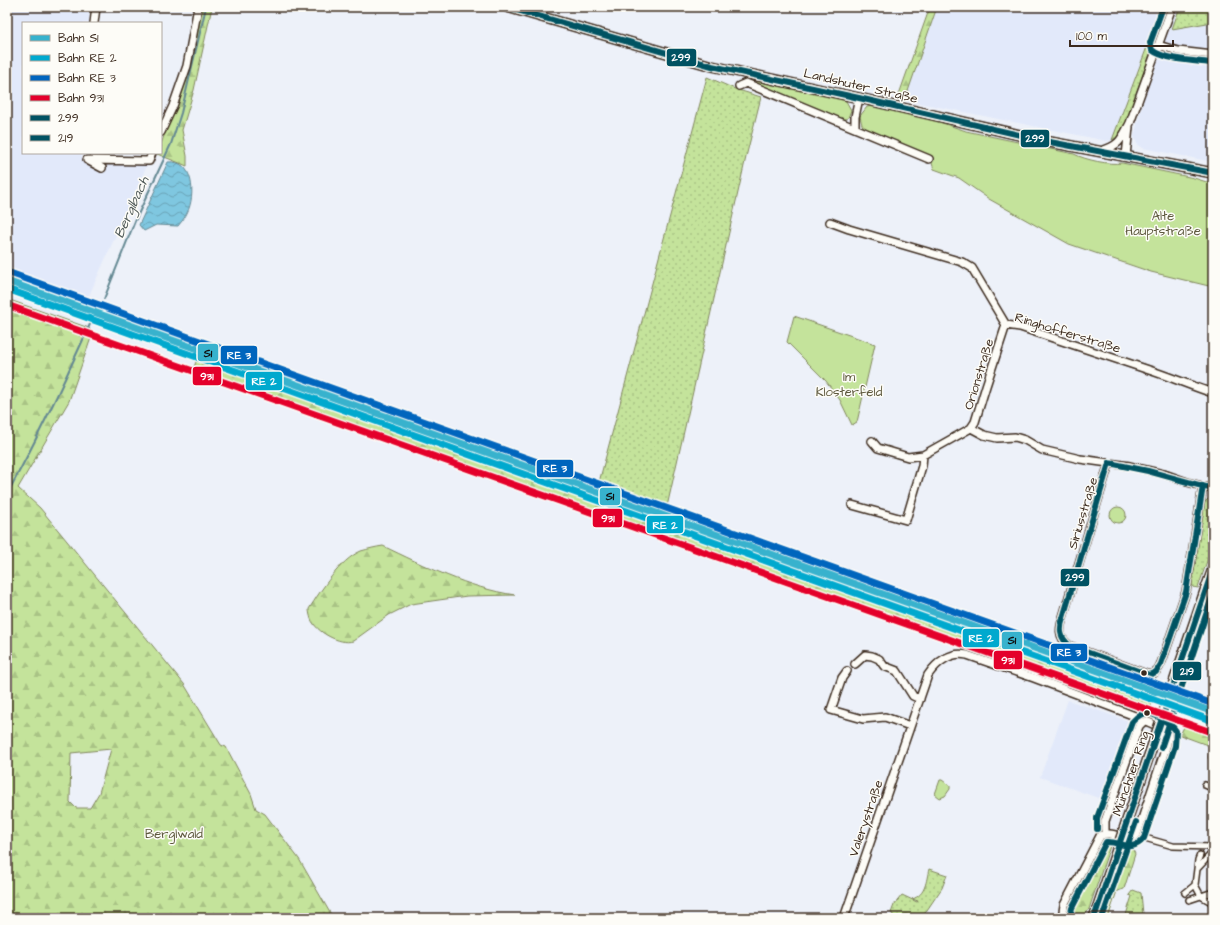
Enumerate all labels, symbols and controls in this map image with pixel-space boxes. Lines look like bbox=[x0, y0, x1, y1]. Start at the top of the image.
legend bbox=[22, 22, 162, 154]
scale bar bbox=[1070, 22, 1173, 48]
text: 100 m bbox=[1076, 28, 1107, 45]
text: Bahn S1 bbox=[58, 30, 99, 47]
line badge: 299 bbox=[666, 48, 697, 67]
text: Bahn RE 2 bbox=[58, 50, 117, 67]
text: 299 bbox=[671, 50, 690, 65]
street label: Landshuter Straße bbox=[802, 64, 920, 108]
text: Bahn RE 3 bbox=[58, 70, 116, 87]
text: Bahn 931 bbox=[58, 90, 104, 107]
text: 299 bbox=[58, 110, 79, 127]
line badge: 299 bbox=[1020, 129, 1050, 148]
text: 219 bbox=[58, 130, 73, 147]
text: 299 bbox=[1025, 131, 1044, 146]
water label: Berglbach bbox=[109, 172, 155, 241]
park label: Alte Hauptstraße bbox=[1125, 207, 1201, 240]
street label: Ringhofferstraße bbox=[1012, 308, 1123, 359]
street label: Orionstraße bbox=[960, 337, 998, 412]
line badge: S1 bbox=[197, 343, 219, 362]
line badge: RE 3 bbox=[220, 345, 258, 365]
text: S1 bbox=[203, 346, 213, 361]
text: RE 3 bbox=[227, 348, 252, 363]
line badge: 931 bbox=[192, 366, 222, 386]
park label: Im Klosterfeld bbox=[816, 368, 883, 401]
text: 931 bbox=[200, 369, 214, 384]
line badge: RE 2 bbox=[245, 371, 283, 391]
text: RE 2 bbox=[251, 374, 277, 389]
line badge: RE 3 bbox=[536, 459, 574, 478]
text: RE 3 bbox=[543, 461, 568, 476]
street label: Siriusstraße bbox=[1063, 475, 1102, 552]
line badge: S1 bbox=[599, 487, 621, 506]
text: S1 bbox=[605, 489, 615, 504]
line badge: 931 bbox=[592, 508, 623, 528]
text: 931 bbox=[601, 511, 615, 526]
line badge: RE 2 bbox=[646, 515, 684, 534]
text: RE 2 bbox=[652, 518, 678, 533]
line badge: 299 bbox=[1060, 568, 1090, 587]
text: 299 bbox=[1065, 570, 1084, 585]
line badge: RE 2 bbox=[962, 628, 1000, 648]
text: RE 2 bbox=[968, 631, 994, 646]
line badge: S1 bbox=[1001, 631, 1023, 650]
text: S1 bbox=[1007, 633, 1017, 648]
line badge: RE 3 bbox=[1050, 643, 1088, 662]
text: RE 3 bbox=[1057, 645, 1082, 660]
line badge: 931 bbox=[993, 650, 1023, 670]
text: 931 bbox=[1001, 653, 1015, 668]
line badge: 219 bbox=[1172, 661, 1202, 681]
text: 219 bbox=[1179, 664, 1194, 679]
unlabelled marker bbox=[1139, 668, 1149, 678]
unlabelled marker bbox=[1142, 708, 1152, 718]
street label: Münchner Ring bbox=[1108, 728, 1155, 819]
street label: Valerystraße bbox=[844, 778, 888, 859]
park label: Berglwald bbox=[145, 825, 203, 844]

